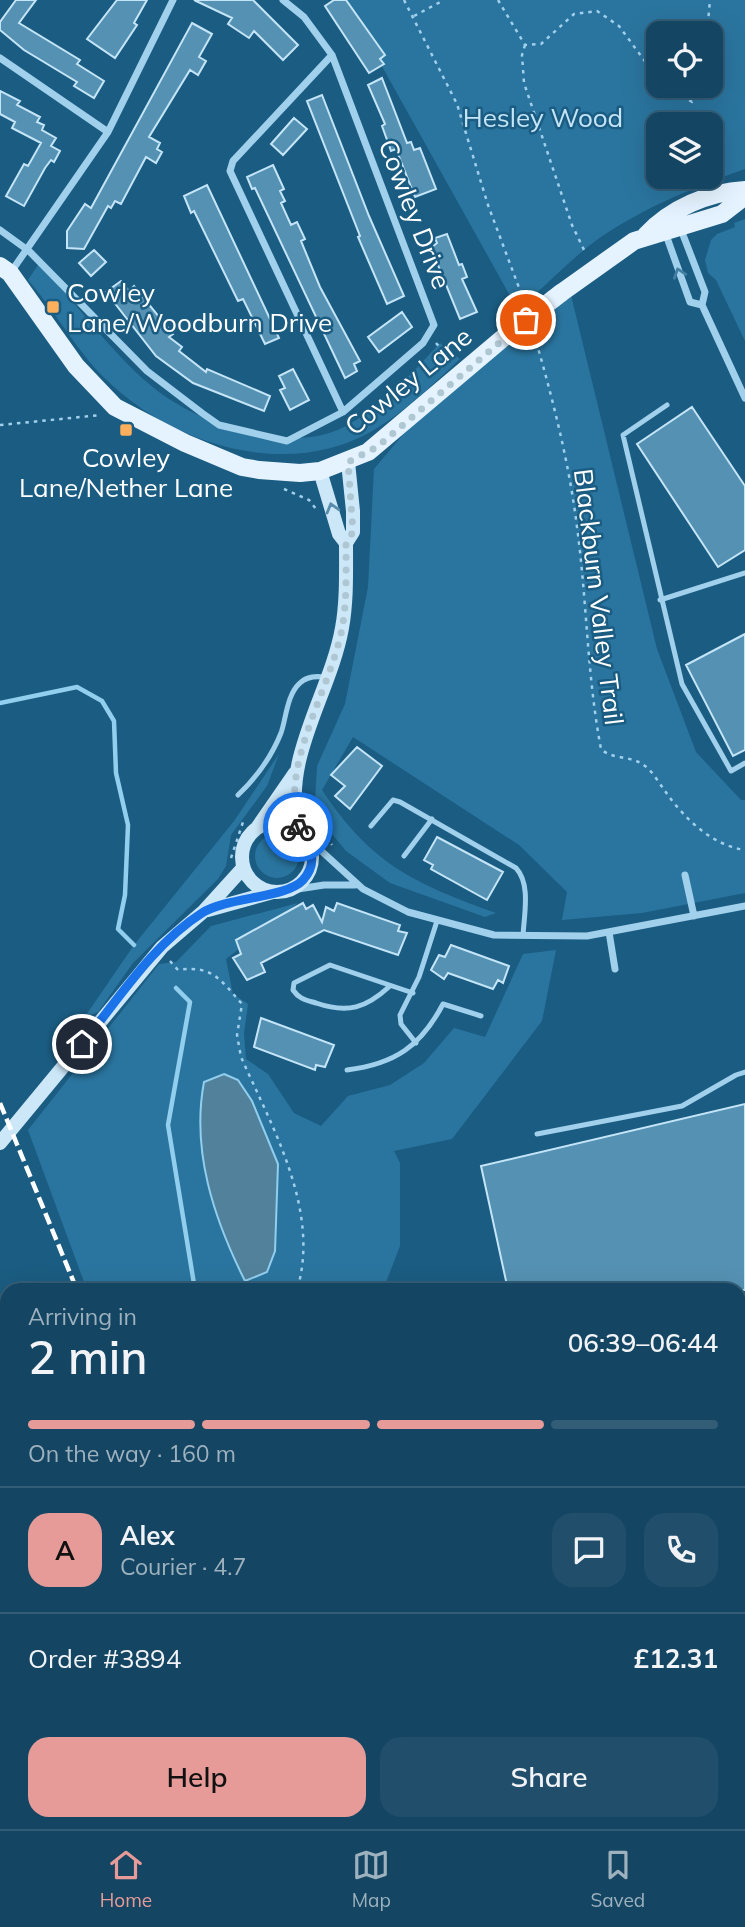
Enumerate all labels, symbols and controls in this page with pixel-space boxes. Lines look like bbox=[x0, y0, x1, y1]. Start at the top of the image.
map controls bbox=[646, 21, 723, 189]
button: locate bbox=[646, 21, 723, 98]
park label: Hesley Wood bbox=[463, 101, 623, 134]
button: layers bbox=[646, 112, 723, 189]
street label: Cowley Drive bbox=[371, 134, 459, 294]
one-way arrow bbox=[673, 267, 687, 280]
place label: Cowley Lane/Woodburn Drive bbox=[67, 276, 332, 339]
pin bbox=[496, 290, 556, 350]
marker: Cowley Lane/Woodburn Drive bbox=[45, 299, 61, 315]
icon: bag bbox=[507, 301, 545, 339]
street label: Cowley Lane bbox=[338, 320, 478, 442]
marker: Cowley Lane/Nether Lane bbox=[118, 422, 134, 438]
place label: Cowley Lane/Nether Lane bbox=[19, 441, 233, 504]
street label: Blackburn Valley Trail bbox=[567, 467, 631, 727]
one-way arrow bbox=[325, 502, 340, 514]
courier bbox=[263, 792, 333, 862]
icon: bike bbox=[279, 808, 317, 846]
pin bbox=[52, 1014, 112, 1074]
icon: home bbox=[63, 1025, 101, 1063]
text: Arriving in bbox=[28, 1302, 137, 1331]
text: 06:39–06:44 bbox=[568, 1326, 718, 1359]
text: 2 min bbox=[28, 1328, 147, 1386]
text: On the way · 160 m bbox=[28, 1439, 236, 1468]
button: chat bbox=[552, 1513, 626, 1587]
button: phone bbox=[644, 1513, 718, 1587]
text: Alex bbox=[120, 1519, 175, 1552]
text: A bbox=[55, 1534, 75, 1567]
text: Courier · 4.7 bbox=[120, 1552, 246, 1581]
text: Order #3894 bbox=[28, 1642, 181, 1675]
text: £12.31 bbox=[634, 1642, 718, 1675]
button: Help bbox=[28, 1737, 366, 1817]
button: Share bbox=[380, 1737, 718, 1817]
tab: Home bbox=[100, 1846, 152, 1912]
tab: Map bbox=[352, 1846, 391, 1912]
tab: Saved bbox=[590, 1846, 645, 1912]

